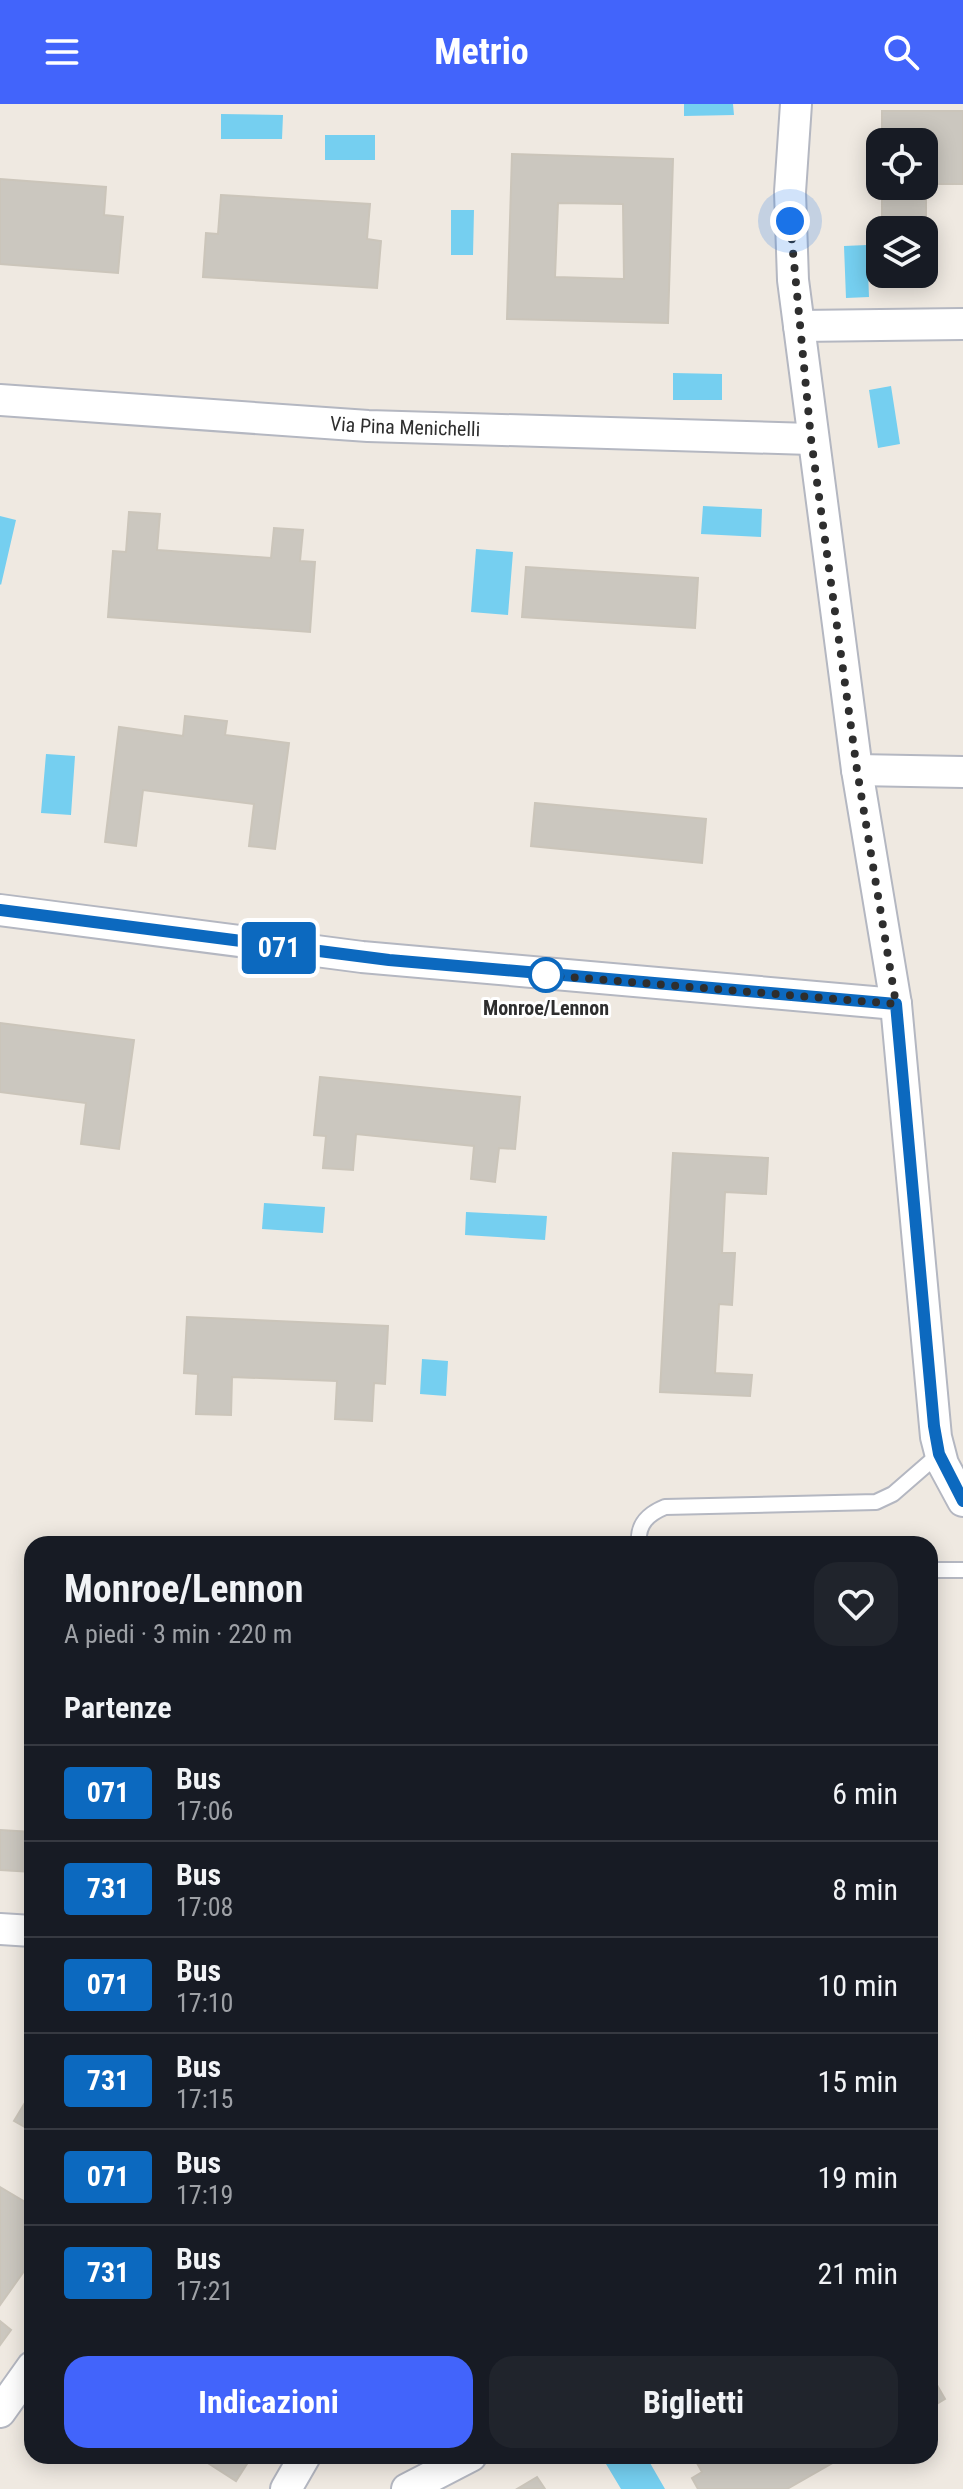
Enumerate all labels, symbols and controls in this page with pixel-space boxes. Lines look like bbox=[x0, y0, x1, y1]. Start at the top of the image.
icon: menu bbox=[40, 30, 84, 74]
icon: search bbox=[879, 30, 923, 74]
text: Metrio bbox=[434, 31, 529, 73]
map controls bbox=[866, 128, 938, 288]
button: locate bbox=[866, 128, 938, 200]
your location bbox=[770, 201, 810, 241]
button: layers bbox=[866, 216, 938, 288]
street label: Via Pina Menichelli bbox=[329, 411, 481, 441]
line badge: 071 bbox=[233, 922, 325, 974]
text: 071 bbox=[258, 931, 300, 964]
marker: Monroe/Lennon bbox=[529, 958, 563, 992]
place label: Monroe/Lennon bbox=[483, 996, 609, 1020]
button: heart bbox=[814, 1562, 898, 1646]
text: Monroe/Lennon bbox=[64, 1567, 303, 1611]
text: A piedi · 3 min · 220 m bbox=[64, 1619, 292, 1649]
text: Partenze bbox=[64, 1690, 172, 1725]
text: Bus bbox=[176, 1761, 221, 1796]
text: 071 bbox=[87, 1776, 129, 1809]
text: 6 min bbox=[832, 1776, 898, 1811]
text: 17:06 bbox=[176, 1796, 233, 1826]
text: Bus bbox=[176, 1857, 221, 1892]
text: 731 bbox=[87, 1872, 129, 1905]
text: 8 min bbox=[832, 1872, 898, 1907]
text: 17:08 bbox=[176, 1892, 233, 1922]
text: Bus bbox=[176, 1953, 221, 1988]
text: 071 bbox=[87, 1968, 129, 2001]
text: 10 min bbox=[817, 1968, 898, 2003]
text: 17:10 bbox=[176, 1988, 233, 2018]
text: Bus bbox=[176, 2049, 221, 2084]
text: 731 bbox=[87, 2064, 129, 2097]
text: 15 min bbox=[817, 2064, 898, 2099]
text: 17:15 bbox=[176, 2084, 233, 2114]
text: Bus bbox=[176, 2145, 221, 2180]
text: 071 bbox=[87, 2160, 129, 2193]
text: 19 min bbox=[817, 2160, 898, 2195]
text: 17:19 bbox=[176, 2180, 233, 2210]
text: Bus bbox=[176, 2241, 221, 2276]
text: 731 bbox=[87, 2256, 129, 2289]
text: 21 min bbox=[817, 2256, 898, 2291]
text: 17:21 bbox=[176, 2276, 233, 2306]
button: Indicazioni bbox=[64, 2356, 473, 2448]
button: Biglietti bbox=[489, 2356, 898, 2448]

